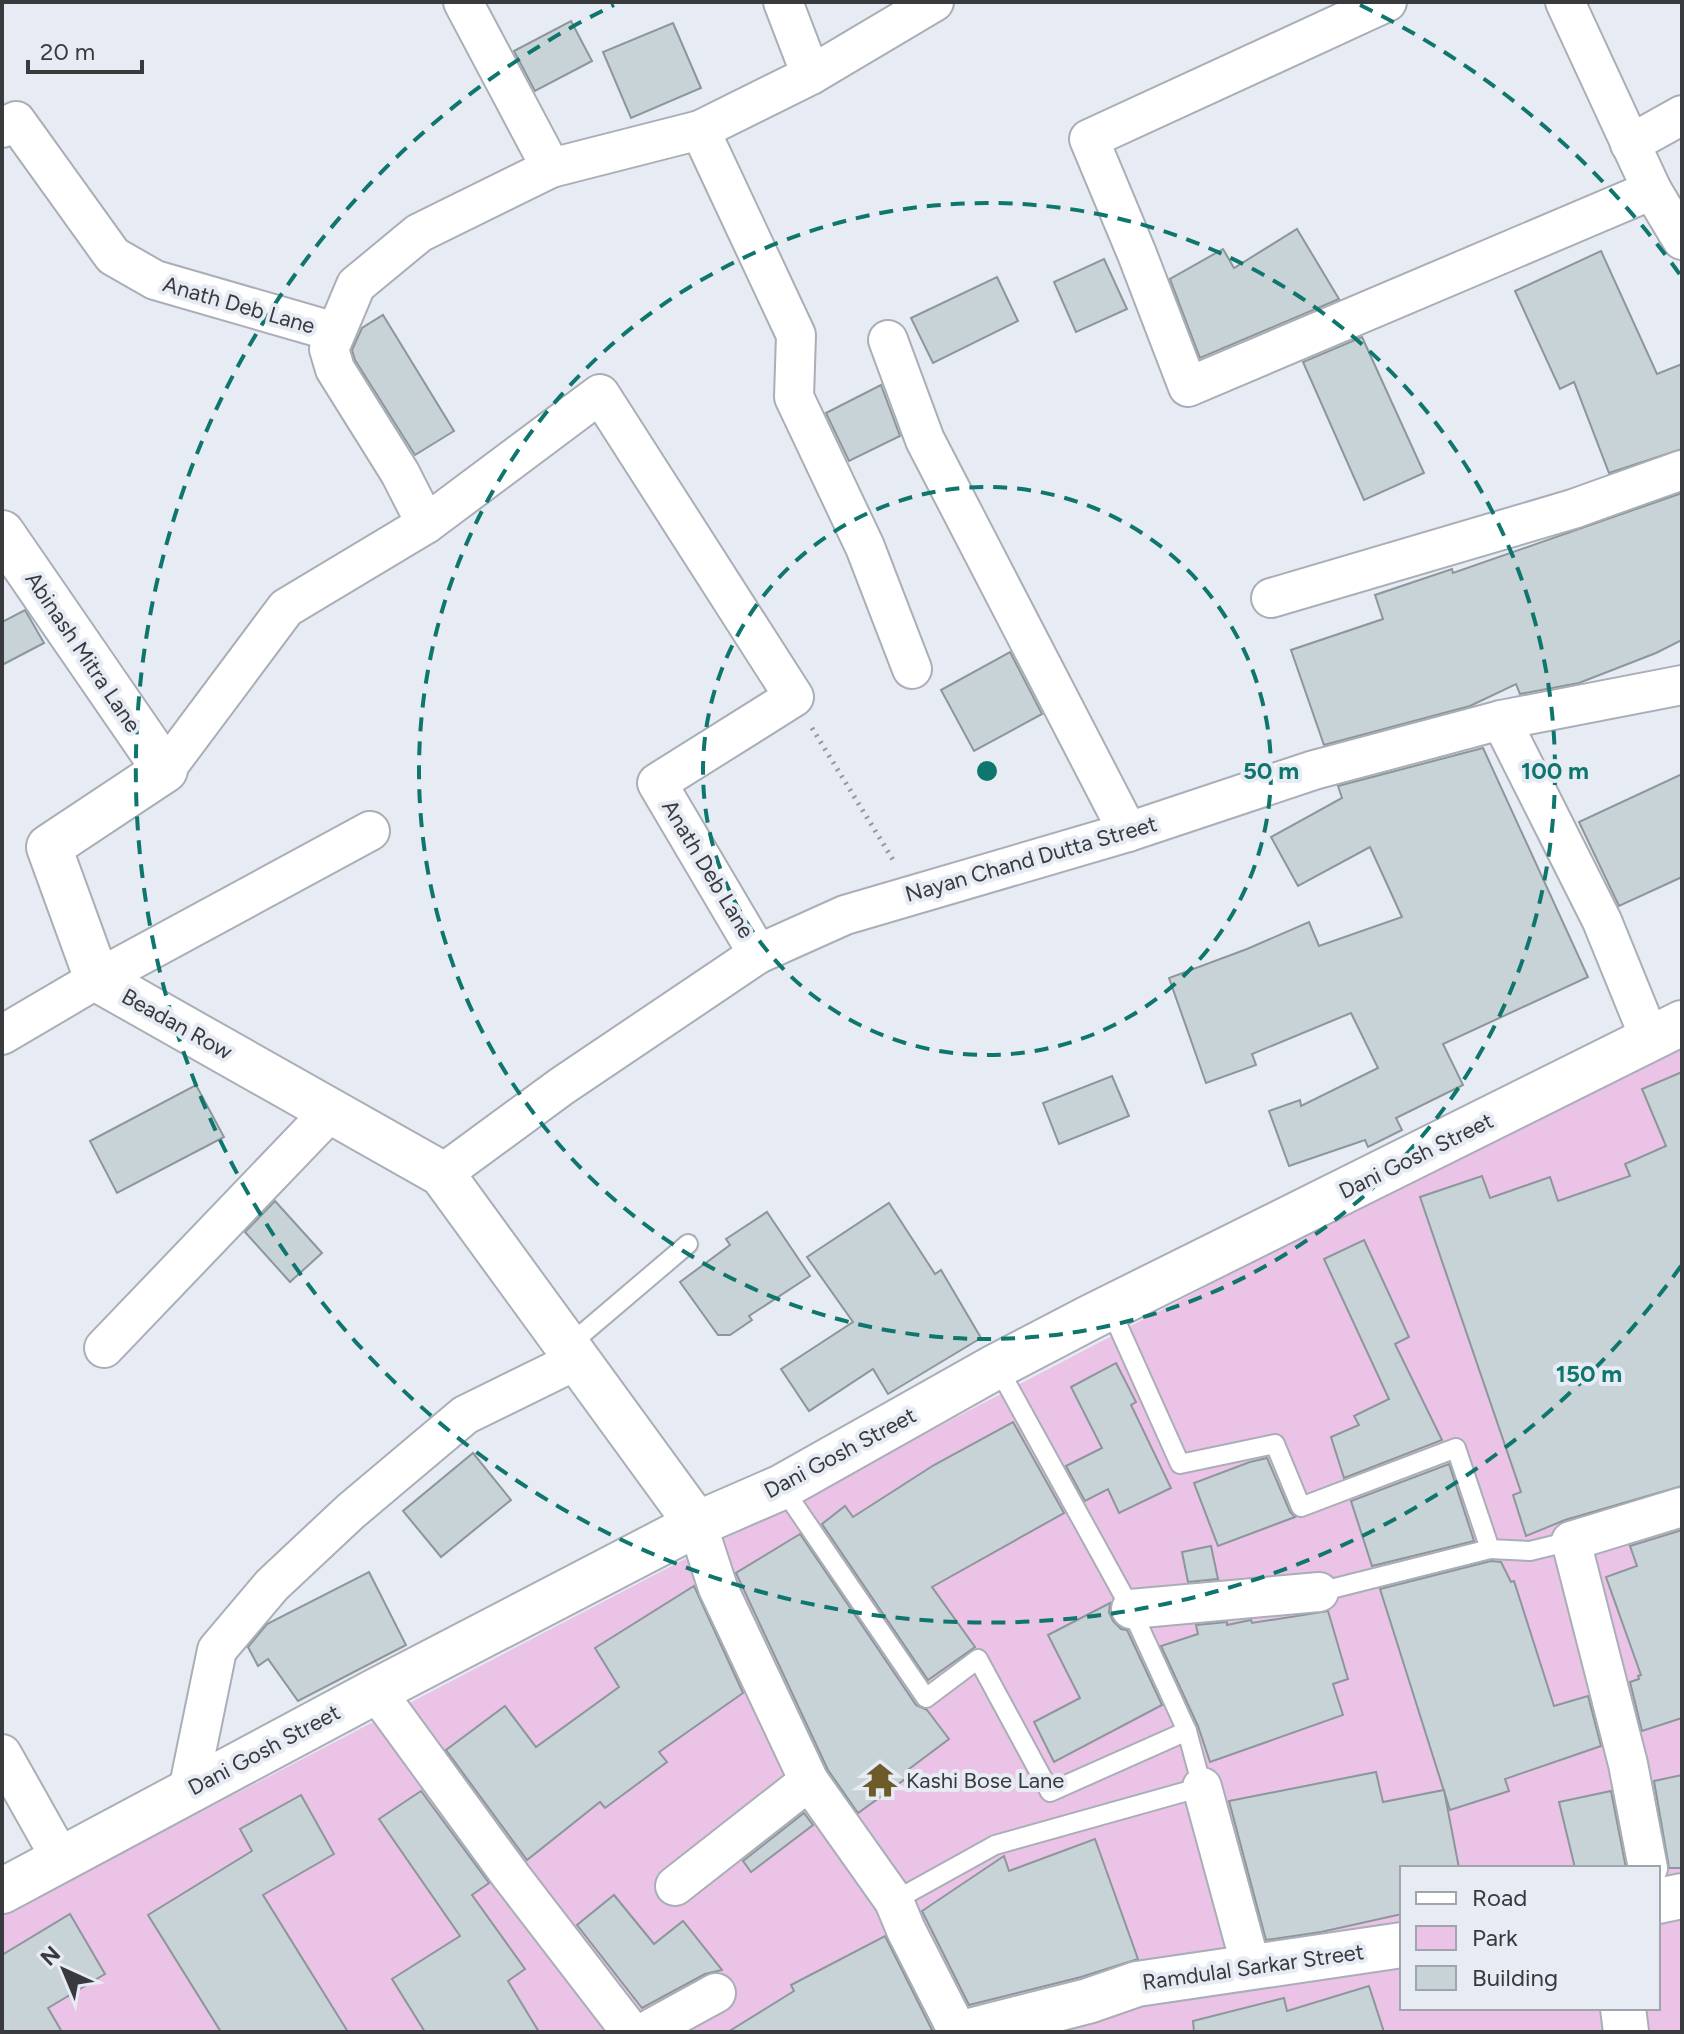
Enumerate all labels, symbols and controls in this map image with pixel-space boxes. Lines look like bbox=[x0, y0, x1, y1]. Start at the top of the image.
scale bar bbox=[28, 24, 142, 74]
text: 20 m bbox=[40, 37, 95, 66]
street label: Anath Deb Lane bbox=[160, 270, 318, 340]
street label: Abinash Mitra Lane bbox=[19, 567, 147, 737]
text: 50 m bbox=[1243, 756, 1299, 785]
text: 100 m bbox=[1521, 756, 1589, 785]
centre of rings bbox=[973, 757, 1001, 785]
street label: Anath Deb Lane bbox=[656, 795, 760, 943]
street label: Nayan Chand Dutta Street bbox=[902, 810, 1160, 908]
street label: Beadan Row bbox=[117, 983, 238, 1066]
street label: Dani Gosh Street bbox=[1334, 1107, 1498, 1205]
text: 150 m bbox=[1556, 1359, 1622, 1388]
street label: Dani Gosh Street bbox=[759, 1402, 921, 1504]
street label: Dani Gosh Street bbox=[183, 1699, 345, 1801]
temple icon: Kashi Bose Lane bbox=[861, 1761, 899, 1799]
place label: Kashi Bose Lane bbox=[906, 1767, 1064, 1794]
legend bbox=[1400, 1866, 1660, 2010]
text: Road bbox=[1472, 1883, 1527, 1912]
text: Park bbox=[1472, 1923, 1518, 1952]
north arrow bbox=[24, 1930, 104, 2010]
street label: Ramdulal Sarkar Street bbox=[1140, 1938, 1366, 1996]
text: N bbox=[35, 1940, 66, 1972]
text: Building bbox=[1472, 1963, 1558, 1992]

